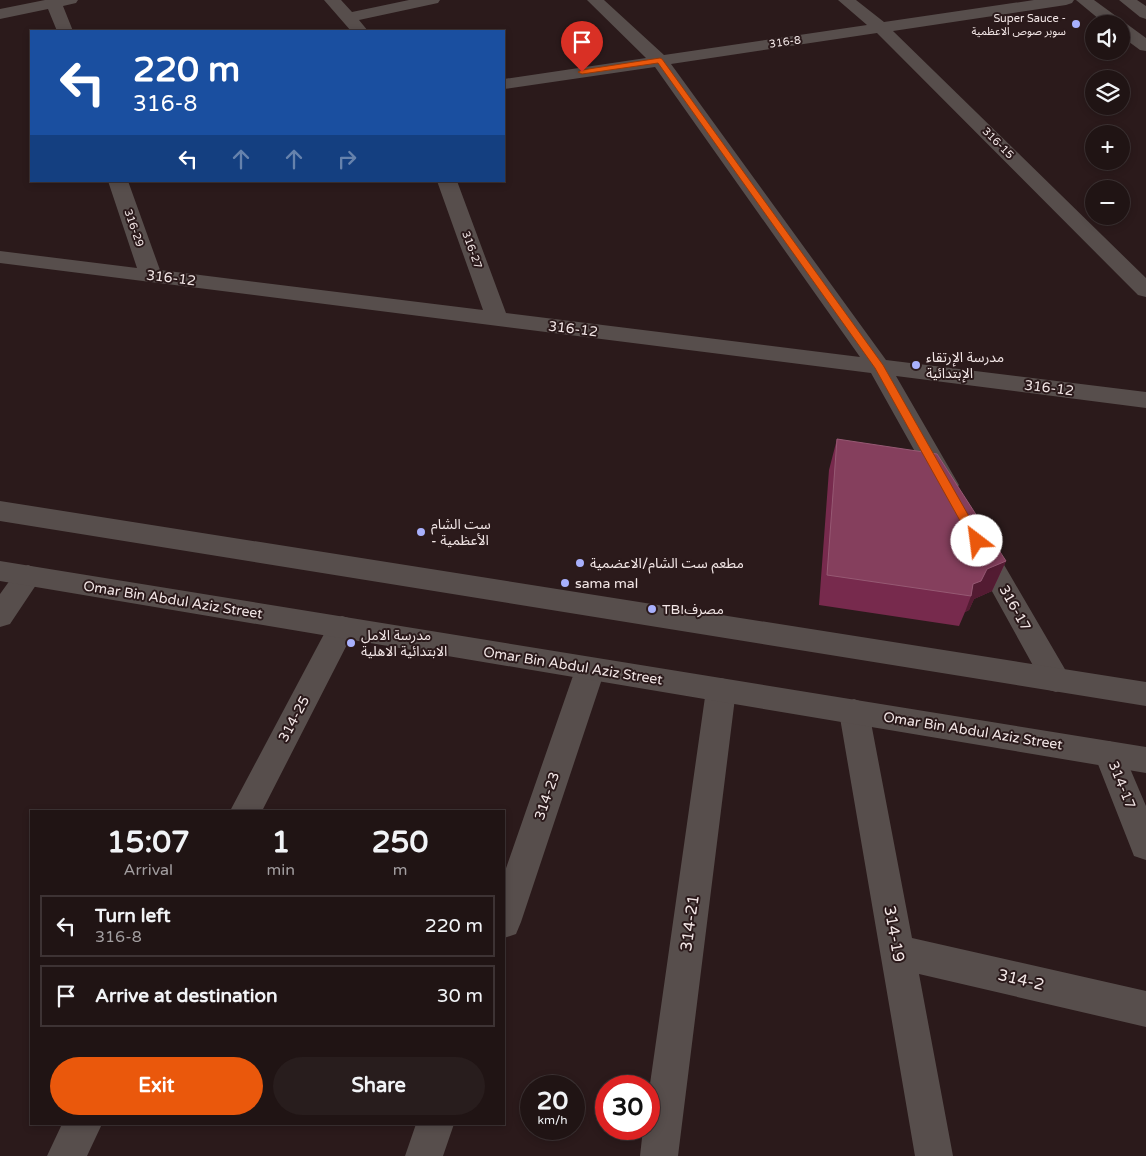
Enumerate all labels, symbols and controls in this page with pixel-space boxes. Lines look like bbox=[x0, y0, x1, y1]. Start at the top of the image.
place label: Super Sauce - سوبر صوص الاعظمية bbox=[971, 12, 1066, 38]
map controls bbox=[1085, 15, 1130, 225]
button: sound bbox=[1085, 15, 1130, 60]
marker: Super Sauce - سوبر صوص الاعظمية bbox=[1070, 18, 1082, 30]
pin bbox=[561, 21, 603, 72]
icon: arrive bbox=[568, 28, 596, 56]
street label: 316-8 bbox=[768, 33, 802, 51]
text: 220 m bbox=[133, 49, 240, 91]
icon: left bbox=[50, 50, 115, 115]
button: layers bbox=[1085, 70, 1130, 115]
text: 316-8 bbox=[133, 91, 197, 117]
street label: 316-15 bbox=[980, 125, 1016, 161]
button: + bbox=[1085, 125, 1130, 170]
icon: left bbox=[174, 145, 202, 173]
icon: ahead bbox=[227, 145, 255, 173]
icon: ahead bbox=[280, 145, 308, 173]
icon: right bbox=[333, 145, 361, 173]
button: − bbox=[1085, 180, 1130, 225]
street label: 316-29 bbox=[122, 207, 147, 249]
street label: 316-27 bbox=[459, 229, 485, 271]
street label: 316-12 bbox=[145, 267, 197, 289]
street label: 316-12 bbox=[547, 318, 599, 340]
place label: مدرسة الإرتقاء الإبتدائية bbox=[926, 349, 1004, 383]
marker: مدرسة الإرتقاء الإبتدائية bbox=[910, 359, 922, 371]
street label: 316-12 bbox=[1023, 377, 1075, 399]
position arrow bbox=[950, 514, 1002, 566]
place label: ست الشام - الأعظمية bbox=[431, 516, 491, 549]
marker: ست الشام - الأعظمية bbox=[415, 526, 427, 538]
place label: مطعم ست الشام/الاعضمية bbox=[590, 555, 744, 574]
marker: مطعم ست الشام/الاعضمية bbox=[574, 557, 586, 569]
place label: sama mal bbox=[575, 575, 638, 592]
street label: Omar Bin Abdul Aziz Street bbox=[82, 577, 265, 623]
marker: sama mal bbox=[559, 577, 571, 589]
street label: 316-17 bbox=[996, 582, 1034, 634]
place label: TBIمصرف bbox=[662, 601, 724, 618]
marker: TBIمصرف bbox=[646, 603, 658, 615]
place label: مدرسة الامل الابتدائية الاهلية bbox=[361, 627, 447, 660]
marker: مدرسة الامل الابتدائية الاهلية bbox=[345, 637, 357, 649]
street label: Omar Bin Abdul Aziz Street bbox=[482, 643, 665, 689]
street label: 314-25 bbox=[275, 693, 313, 745]
street label: Omar Bin Abdul Aziz Street bbox=[882, 708, 1065, 754]
street label: 314-17 bbox=[1105, 759, 1139, 811]
street label: 314-23 bbox=[531, 770, 563, 822]
text: 15:07 bbox=[107, 824, 190, 861]
text: 1 bbox=[271, 824, 290, 861]
text: 250 bbox=[372, 824, 428, 861]
text: Arrival bbox=[124, 860, 173, 880]
text: min bbox=[267, 860, 295, 880]
text: m bbox=[393, 860, 407, 880]
street label: 314-21 bbox=[676, 893, 704, 953]
street label: 314-19 bbox=[879, 904, 909, 964]
text: Turn left bbox=[95, 905, 171, 927]
icon: left bbox=[52, 912, 80, 940]
text: 220 m bbox=[425, 915, 483, 937]
text: 316-8 bbox=[95, 927, 142, 947]
street label: 314-2 bbox=[996, 965, 1046, 995]
icon: arrive bbox=[52, 982, 80, 1010]
text: Arrive at destination bbox=[95, 985, 278, 1007]
text: 30 m bbox=[437, 985, 483, 1007]
button: Exit bbox=[50, 1057, 263, 1115]
button: Share bbox=[273, 1057, 485, 1115]
speed limit sign: 30 bbox=[595, 1075, 660, 1140]
text: 20 bbox=[537, 1086, 568, 1116]
text: km/h bbox=[537, 1113, 568, 1127]

